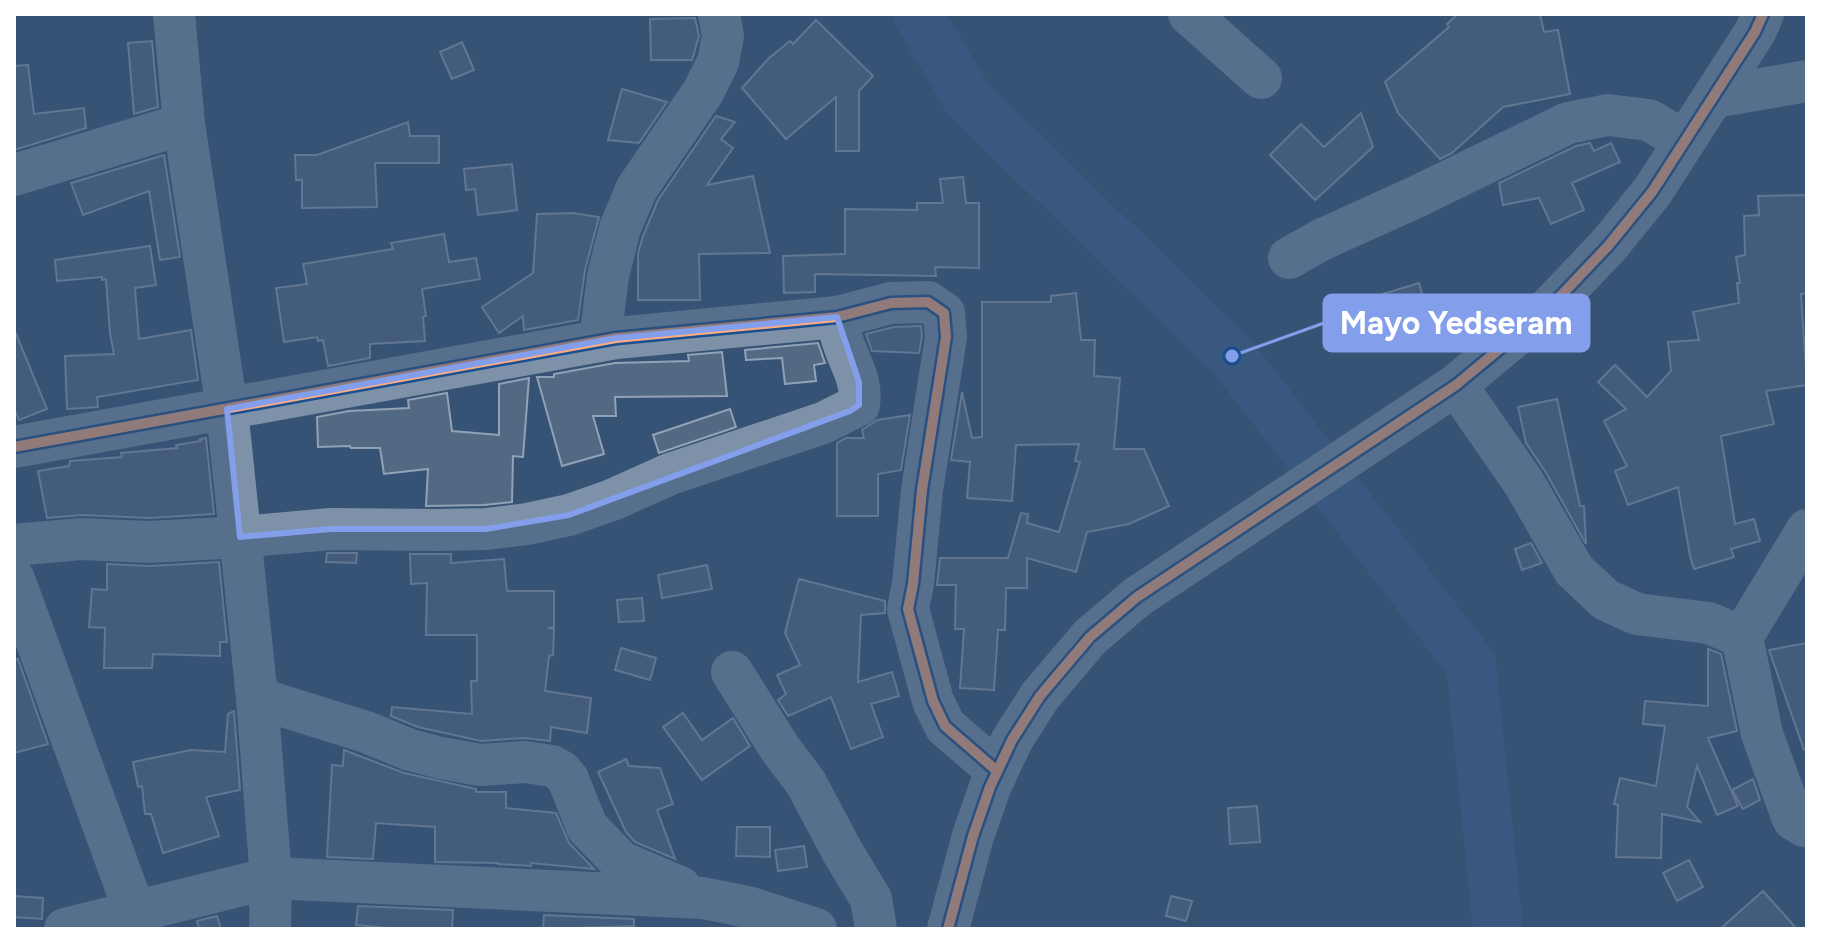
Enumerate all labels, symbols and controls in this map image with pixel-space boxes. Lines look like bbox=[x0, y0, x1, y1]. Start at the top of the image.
callout: Mayo Yedseram bbox=[1324, 295, 1589, 351]
text: Mayo Yedseram bbox=[1340, 304, 1572, 342]

